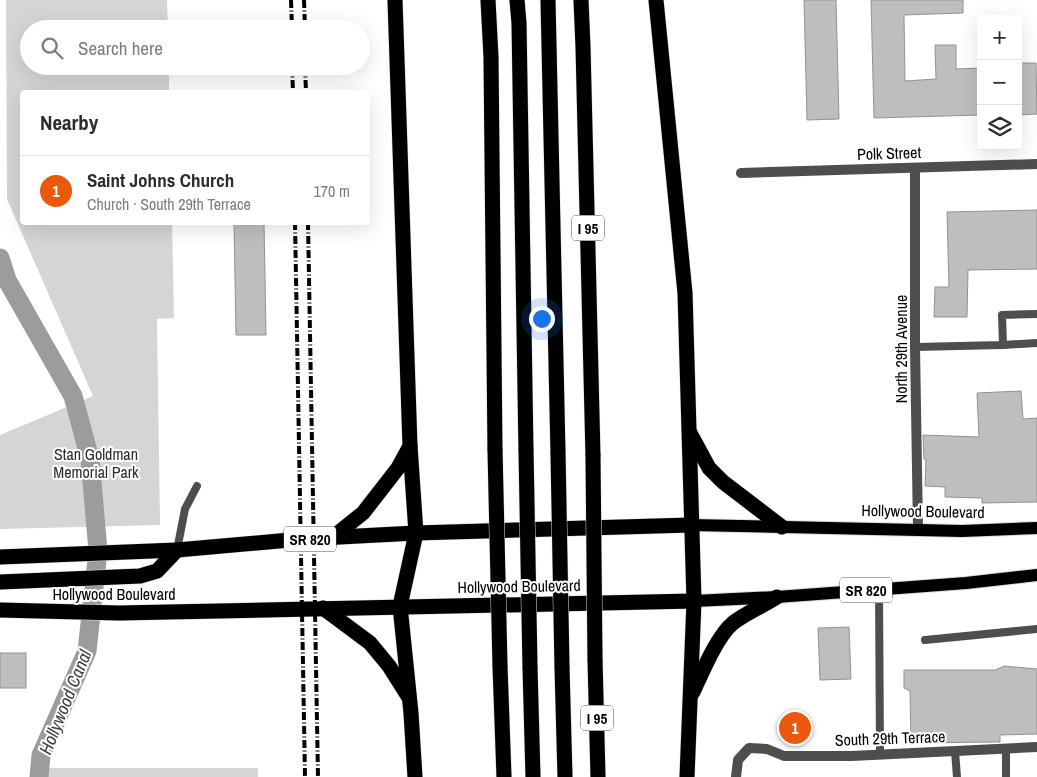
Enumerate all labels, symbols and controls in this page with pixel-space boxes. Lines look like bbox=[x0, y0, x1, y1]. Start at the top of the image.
map controls bbox=[977, 15, 1022, 150]
button: + bbox=[977, 15, 1022, 60]
search box bbox=[20, 20, 370, 75]
icon: search bbox=[38, 34, 66, 62]
text: Search here bbox=[78, 35, 163, 61]
button: − bbox=[977, 60, 1022, 105]
button: layers bbox=[977, 105, 1022, 150]
text: Nearby bbox=[40, 108, 98, 137]
street label: Polk Street bbox=[857, 141, 922, 165]
text: Saint Johns Church bbox=[87, 167, 234, 193]
text: 1 bbox=[52, 180, 60, 202]
text: 170 m bbox=[314, 180, 350, 202]
text: Church · South 29th Terrace bbox=[87, 193, 251, 215]
road number: I 95 bbox=[572, 216, 604, 240]
street label: North 29th Avenue bbox=[890, 295, 912, 403]
your location bbox=[529, 306, 555, 332]
park label: Stan Goldman Memorial Park bbox=[53, 443, 139, 483]
street label: Hollywood Boulevard bbox=[861, 499, 985, 523]
road number: SR 820 bbox=[284, 526, 336, 552]
street label: Hollywood Boulevard bbox=[457, 574, 581, 598]
road number: SR 820 bbox=[840, 578, 892, 602]
street label: Hollywood Boulevard bbox=[52, 583, 176, 605]
water label: Hollywood Canal bbox=[33, 645, 98, 758]
road number: I 95 bbox=[581, 706, 613, 730]
pin: 1 bbox=[779, 709, 811, 747]
street label: South 29th Terrace bbox=[834, 725, 946, 751]

